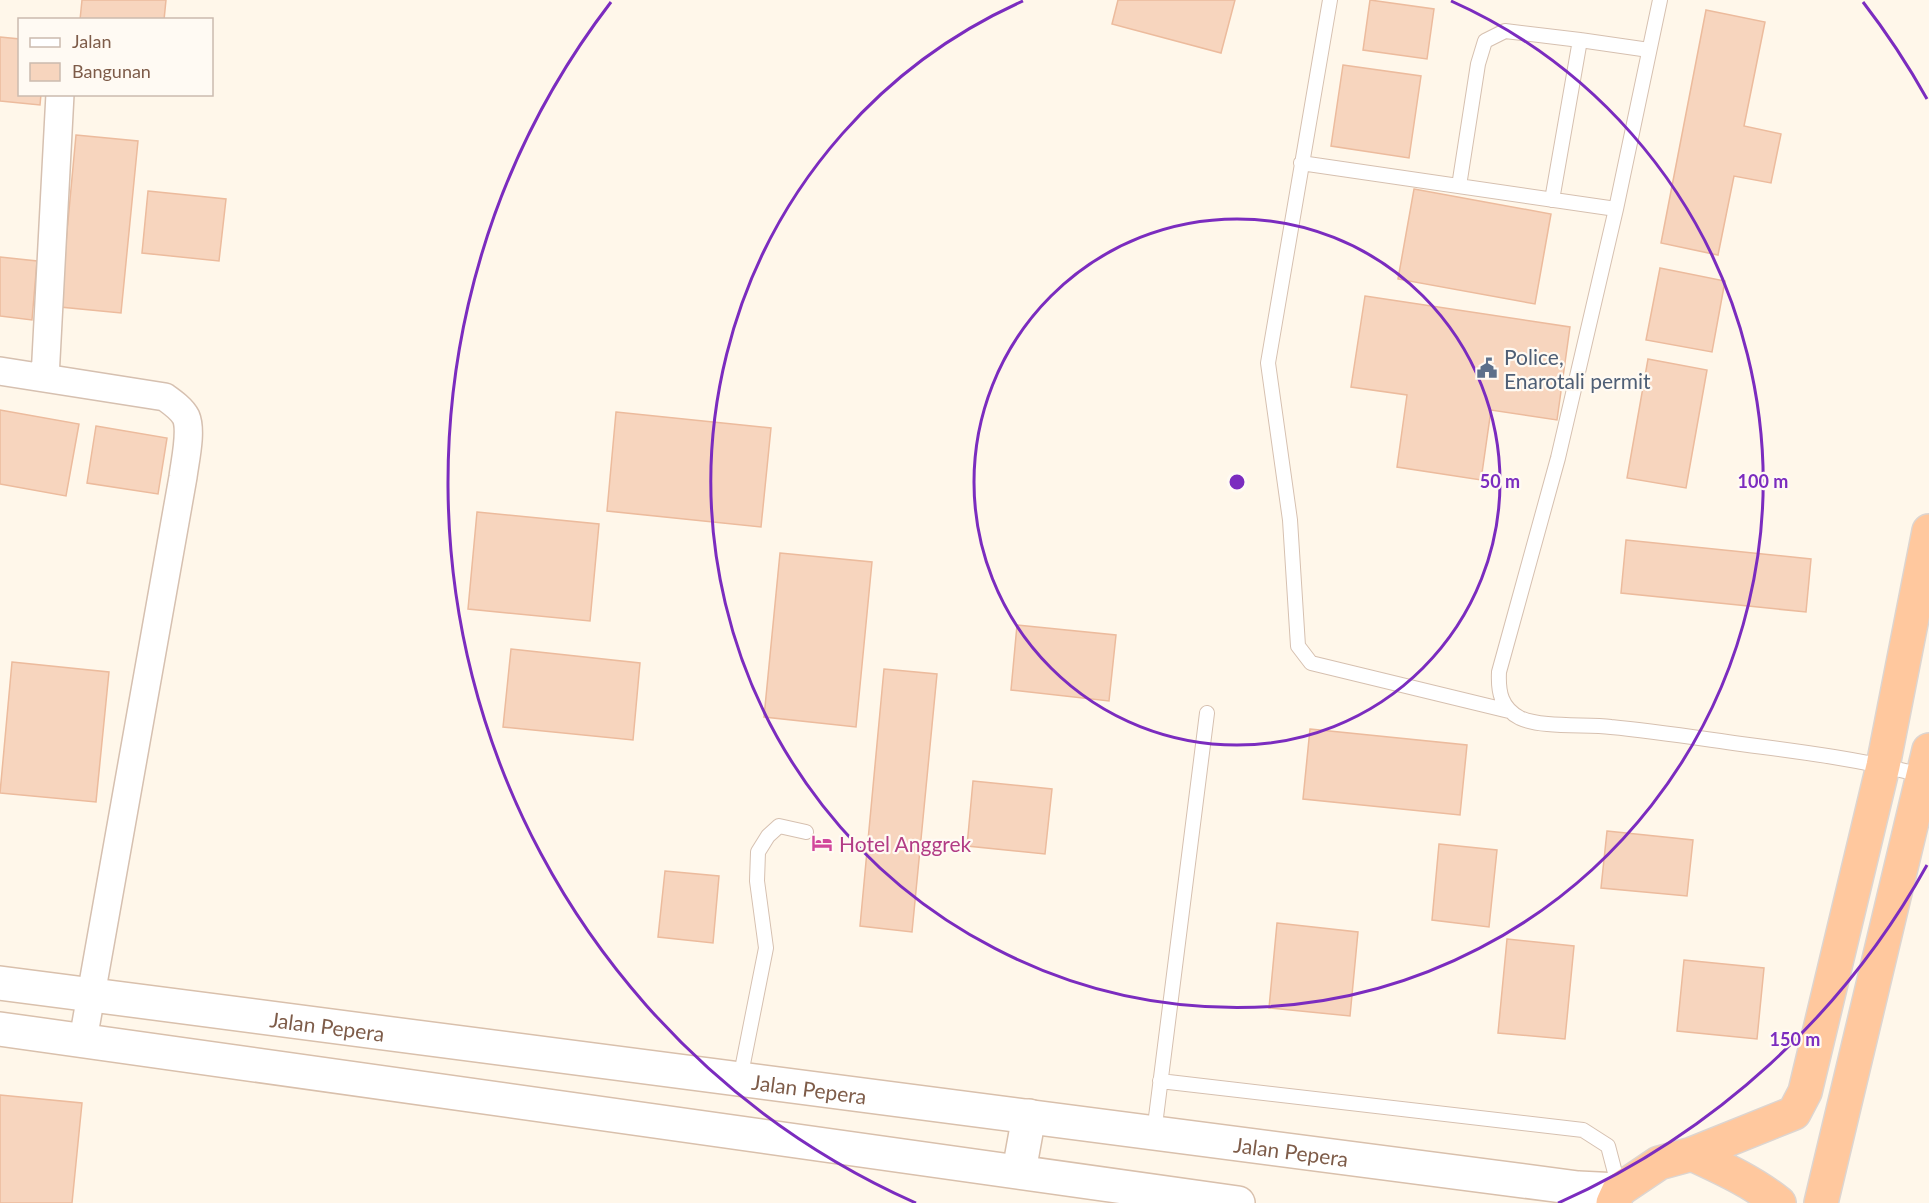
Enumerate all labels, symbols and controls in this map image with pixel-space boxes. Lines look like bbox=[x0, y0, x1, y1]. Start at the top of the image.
legend bbox=[18, 18, 213, 96]
text: Jalan bbox=[72, 30, 111, 52]
text: Bangunan bbox=[72, 60, 151, 82]
place label: Police, Enarotali permit bbox=[1504, 344, 1651, 393]
public building icon: Police, Enarotali permit bbox=[1475, 356, 1499, 380]
text: 50 m bbox=[1480, 470, 1520, 492]
text: 100 m bbox=[1738, 470, 1788, 492]
centre of rings bbox=[1227, 472, 1247, 492]
hotel icon: Hotel Anggrek bbox=[810, 831, 834, 855]
place label: Hotel Anggrek bbox=[839, 831, 972, 856]
street label: Jalan Pepera bbox=[268, 1006, 386, 1045]
text: 150 m bbox=[1770, 1028, 1820, 1050]
street label: Jalan Pepera bbox=[750, 1068, 868, 1108]
street label: Jalan Pepera bbox=[1232, 1131, 1350, 1171]

